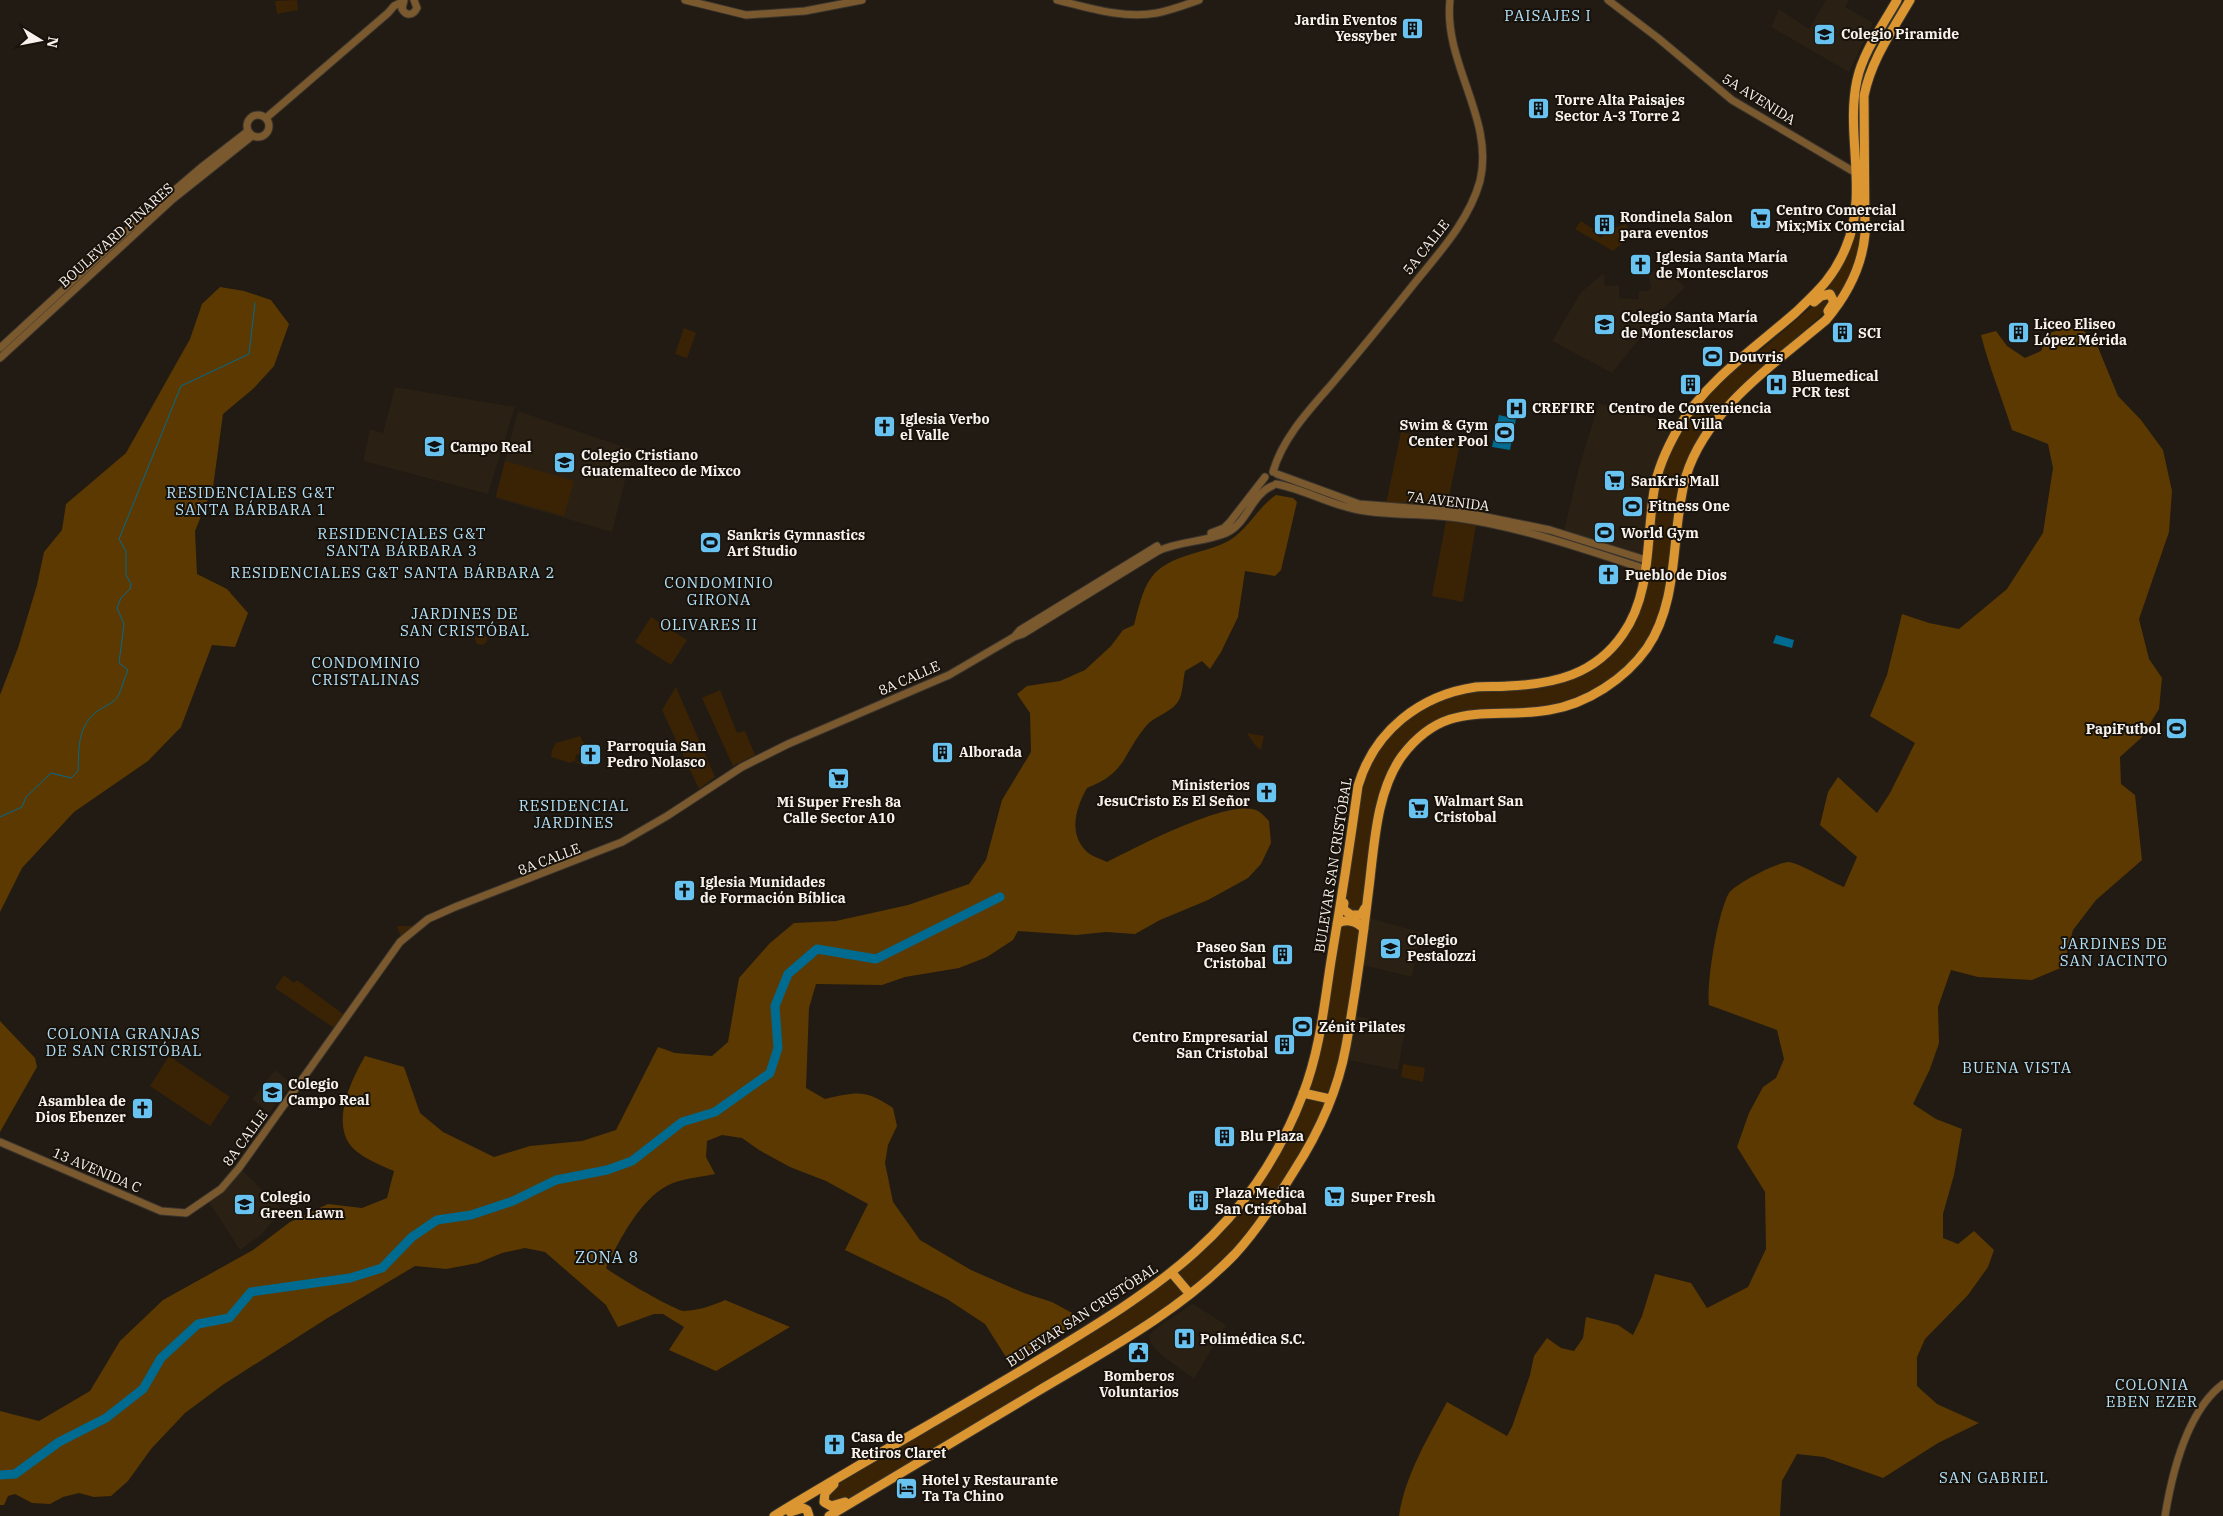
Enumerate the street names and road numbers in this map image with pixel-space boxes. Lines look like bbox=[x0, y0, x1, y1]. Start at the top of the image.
street label: 5A AVENIDA bbox=[1719, 69, 1799, 129]
street label: BOULEVARD PINARES bbox=[55, 179, 177, 291]
street label: 5A CALLE bbox=[1399, 216, 1453, 278]
street label: 7A AVENIDA bbox=[1406, 487, 1491, 515]
street label: 8A CALLE bbox=[875, 656, 943, 700]
street label: BULEVAR SAN CRISTÓBAL bbox=[1309, 776, 1356, 954]
street label: 8A CALLE bbox=[515, 839, 583, 879]
street label: 8A CALLE bbox=[219, 1106, 271, 1170]
street label: 13 AVENIDA C bbox=[50, 1143, 144, 1197]
street label: BULEVAR SAN CRISTÓBAL bbox=[1002, 1258, 1161, 1371]

